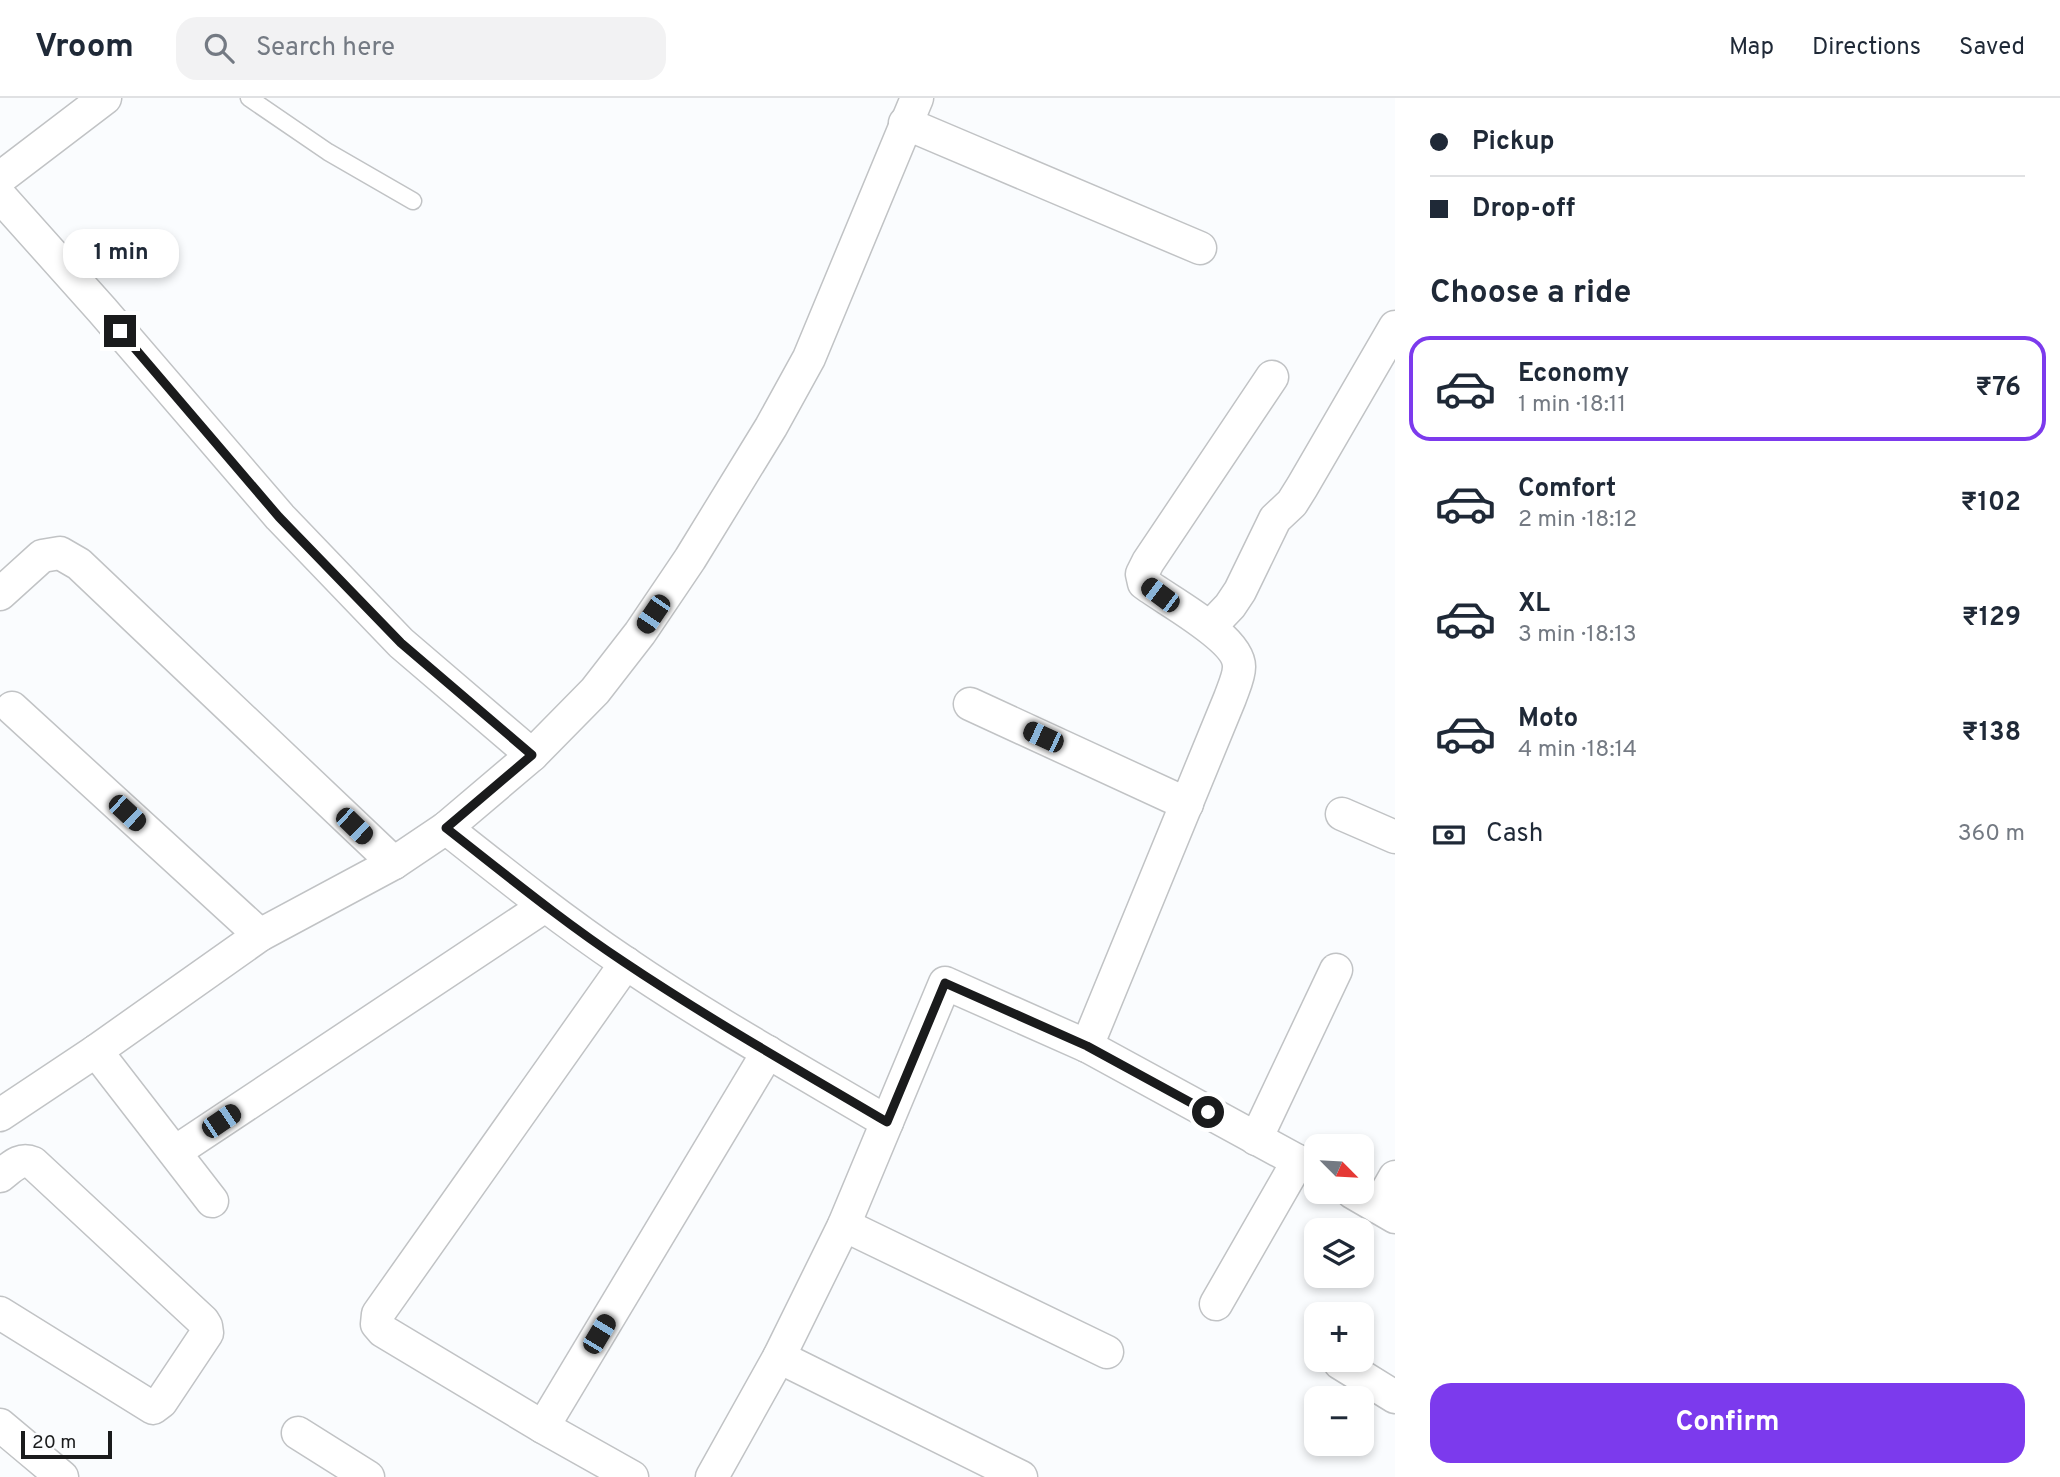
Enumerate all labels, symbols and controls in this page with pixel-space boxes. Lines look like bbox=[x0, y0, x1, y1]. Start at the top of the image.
search box bbox=[176, 17, 666, 80]
text: Vroom bbox=[35, 27, 134, 69]
icon: search bbox=[200, 29, 238, 67]
text: Search here bbox=[256, 32, 395, 65]
text: Map bbox=[1729, 33, 1774, 63]
text: Directions bbox=[1812, 33, 1921, 63]
text: Saved bbox=[1959, 33, 2025, 63]
text: Pickup bbox=[1472, 126, 1555, 159]
text: Drop-off bbox=[1472, 193, 1575, 226]
callout: 1 min bbox=[62, 230, 178, 278]
text: 1 min bbox=[93, 239, 149, 268]
text: Choose a ride bbox=[1430, 274, 1631, 314]
route end bbox=[104, 315, 136, 347]
icon: car bbox=[1434, 357, 1497, 420]
text: Economy bbox=[1518, 358, 1629, 391]
text: ₹76 bbox=[1975, 372, 2021, 405]
text: 1 min · 18:11 bbox=[1518, 391, 1626, 420]
icon: car bbox=[1434, 472, 1497, 535]
text: Comfort bbox=[1518, 473, 1616, 506]
text: ₹102 bbox=[1961, 487, 2021, 520]
text: 2 min · 18:12 bbox=[1518, 506, 1637, 535]
car bbox=[1137, 574, 1184, 616]
icon: car bbox=[1434, 587, 1497, 650]
text: XL bbox=[1518, 588, 1550, 621]
car bbox=[633, 591, 674, 637]
text: ₹129 bbox=[1962, 602, 2021, 635]
text: 3 min · 18:13 bbox=[1518, 621, 1637, 650]
icon: car bbox=[1434, 702, 1497, 765]
text: Moto bbox=[1518, 703, 1578, 736]
text: ₹138 bbox=[1962, 717, 2021, 750]
car bbox=[1020, 719, 1067, 755]
text: 4 min · 18:14 bbox=[1518, 736, 1637, 765]
car bbox=[105, 791, 150, 835]
car bbox=[332, 804, 377, 848]
icon: cash bbox=[1430, 816, 1468, 854]
text: Cash bbox=[1486, 818, 1543, 851]
text: 360 m bbox=[1958, 820, 2025, 849]
route start bbox=[1192, 1096, 1224, 1128]
car bbox=[198, 1101, 245, 1141]
north arrow bbox=[1304, 1134, 1374, 1204]
map controls bbox=[1304, 1134, 1374, 1456]
button: layers bbox=[1304, 1218, 1374, 1288]
button: + bbox=[1304, 1302, 1374, 1372]
car bbox=[580, 1311, 619, 1357]
button: Confirm bbox=[1430, 1383, 2025, 1463]
button: − bbox=[1304, 1386, 1374, 1456]
scale bar bbox=[21, 1428, 112, 1460]
text: 20 m bbox=[32, 1431, 76, 1455]

